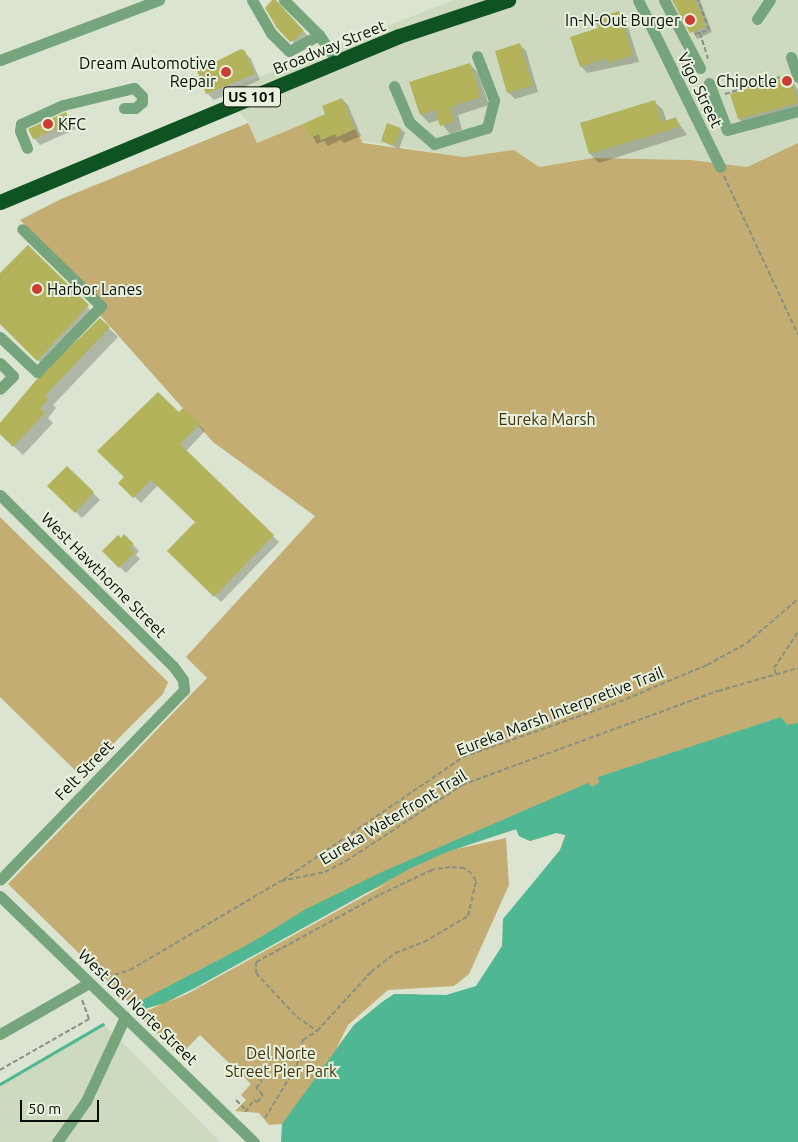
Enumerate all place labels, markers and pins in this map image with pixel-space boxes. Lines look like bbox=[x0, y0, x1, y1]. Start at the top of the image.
place label: In-N-Out Burger bbox=[565, 10, 680, 30]
marker: In-N-Out Burger bbox=[684, 14, 696, 26]
place label: Dream Automotive Repair bbox=[79, 53, 216, 91]
marker: Dream Automotive Repair bbox=[220, 66, 232, 78]
place label: Chipotle bbox=[716, 71, 777, 91]
marker: Chipotle bbox=[781, 75, 793, 87]
place label: KFC bbox=[58, 114, 86, 134]
marker: KFC bbox=[42, 118, 54, 130]
place label: Harbor Lanes bbox=[47, 279, 142, 299]
marker: Harbor Lanes bbox=[31, 283, 43, 295]

